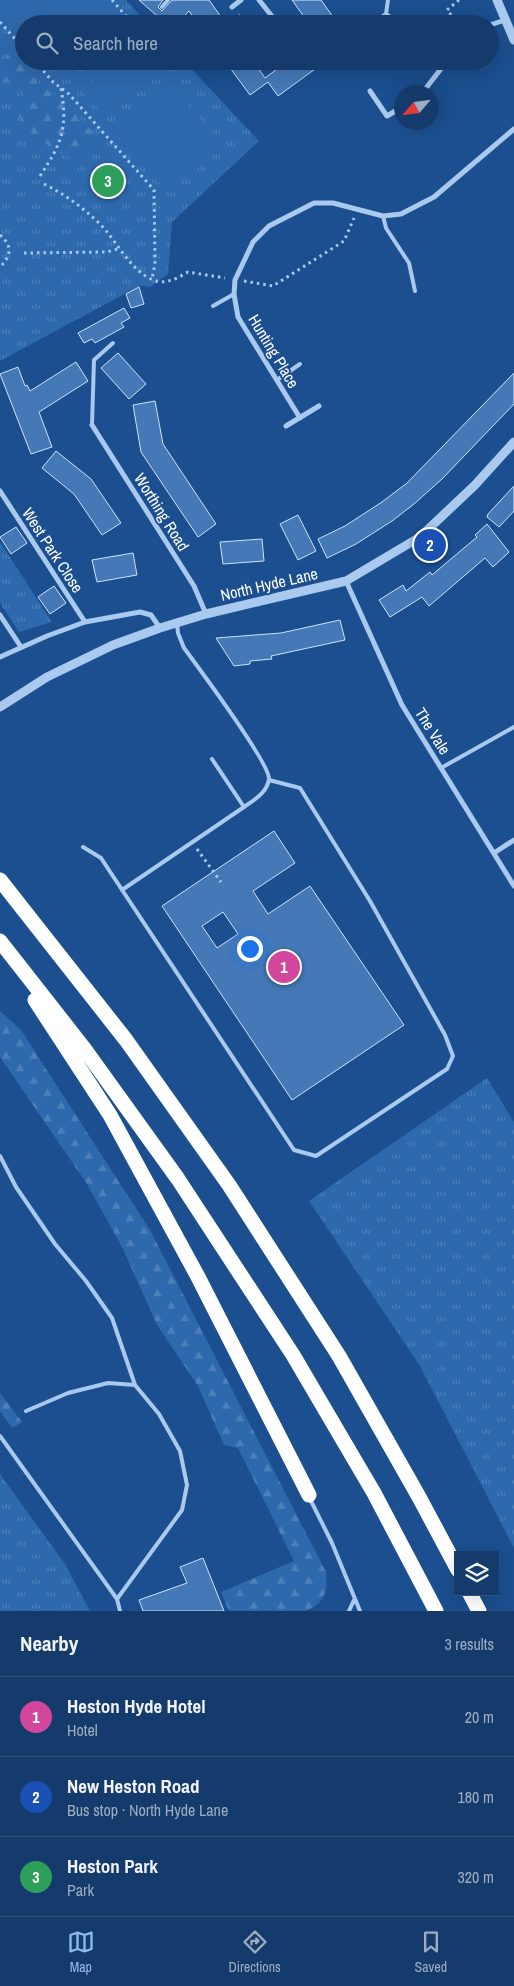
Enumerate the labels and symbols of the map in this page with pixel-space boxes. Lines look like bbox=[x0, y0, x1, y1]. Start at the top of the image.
north arrow bbox=[394, 85, 439, 130]
pin: 3 bbox=[92, 162, 124, 200]
street label: Hunting Place bbox=[243, 310, 305, 392]
street label: Worthing Road bbox=[129, 469, 195, 555]
street label: West Park Close bbox=[17, 503, 89, 597]
pin: 2 bbox=[414, 526, 446, 564]
street label: North Hyde Lane bbox=[218, 562, 320, 606]
street label: The Vale bbox=[410, 703, 456, 759]
your location bbox=[237, 936, 263, 962]
pin: 1 bbox=[268, 948, 300, 986]

